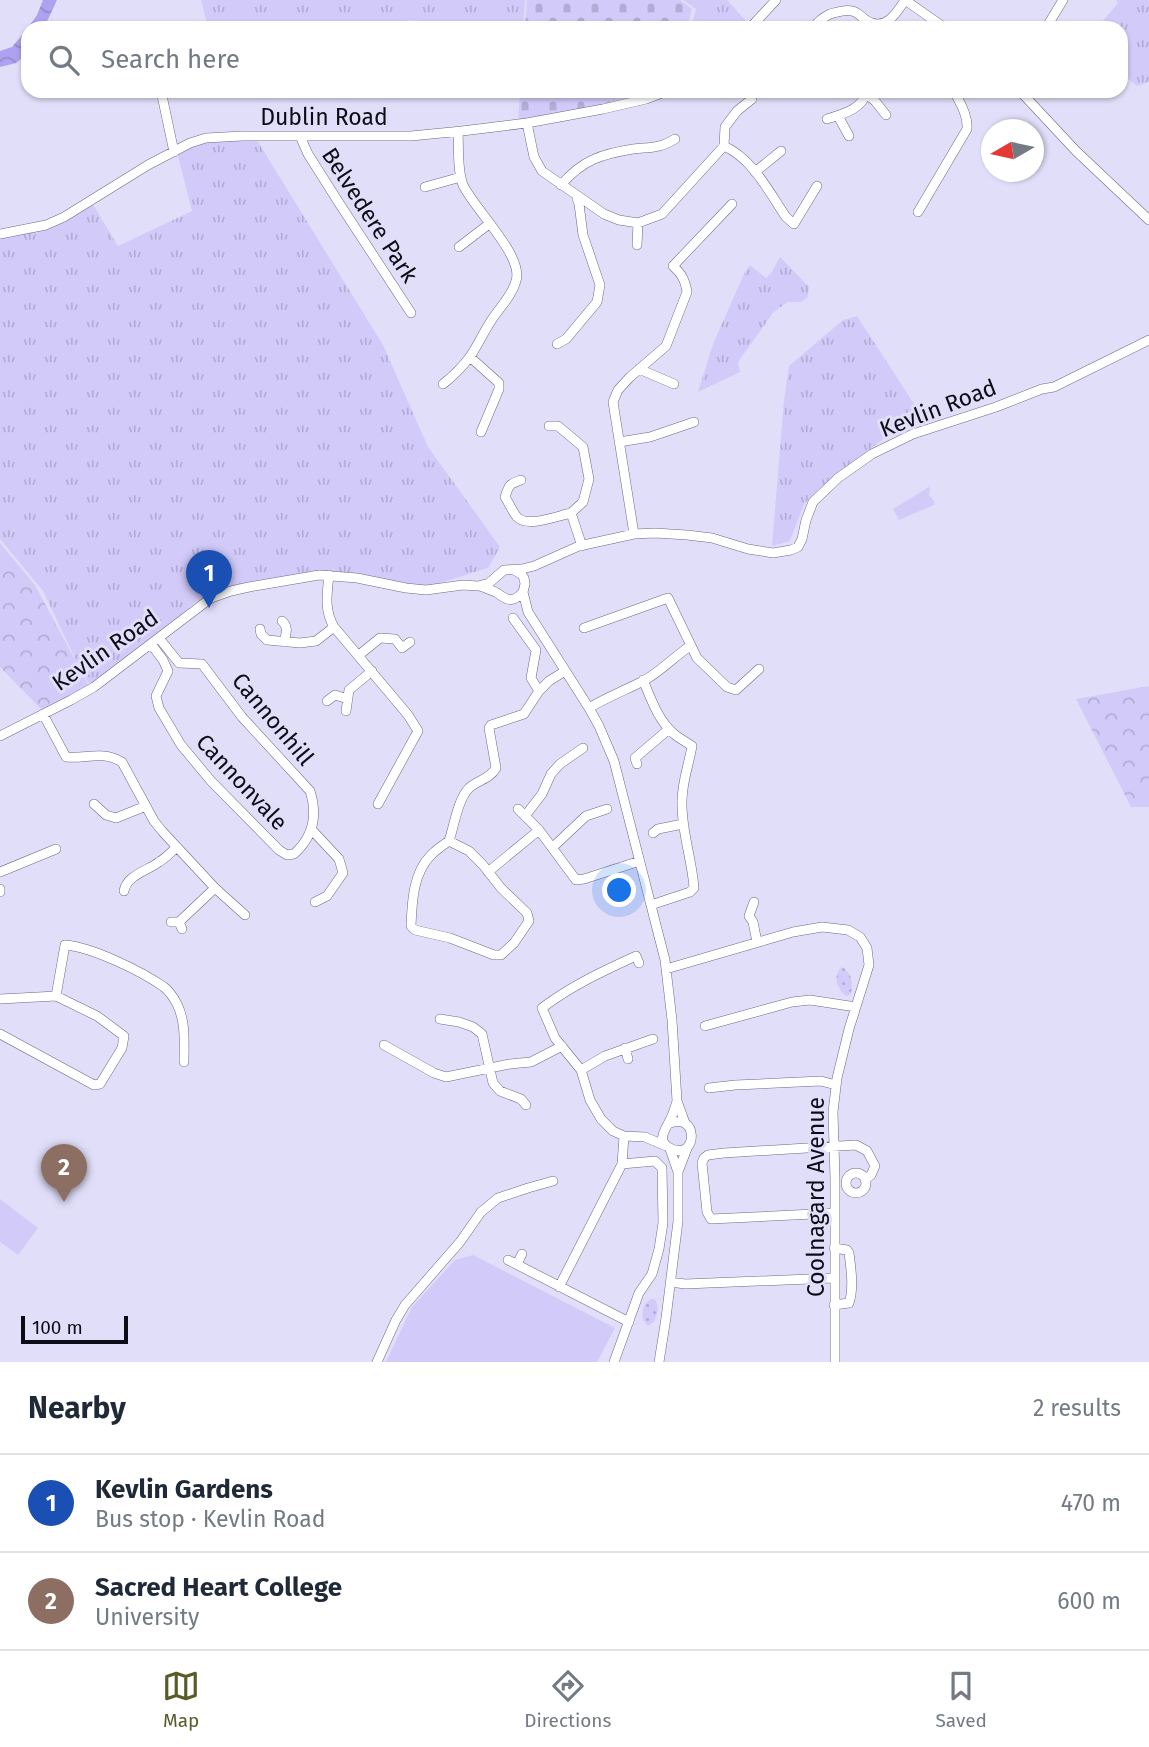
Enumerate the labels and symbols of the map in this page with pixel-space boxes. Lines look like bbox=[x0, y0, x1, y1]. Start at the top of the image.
street label: Dublin Road bbox=[260, 103, 388, 131]
north arrow bbox=[981, 119, 1044, 182]
street label: Belvedere Park bbox=[316, 142, 424, 288]
street label: Kevlin Road bbox=[876, 373, 1000, 443]
pin: 1 bbox=[186, 550, 232, 608]
street label: Kevlin Road bbox=[47, 603, 163, 697]
street label: Cannonhill bbox=[226, 667, 320, 771]
street label: Cannonvale bbox=[190, 728, 294, 836]
your location bbox=[602, 873, 636, 907]
street label: Coolnagard Avenue bbox=[802, 1097, 830, 1297]
pin: 2 bbox=[41, 1144, 87, 1202]
scale bar bbox=[21, 1313, 128, 1345]

